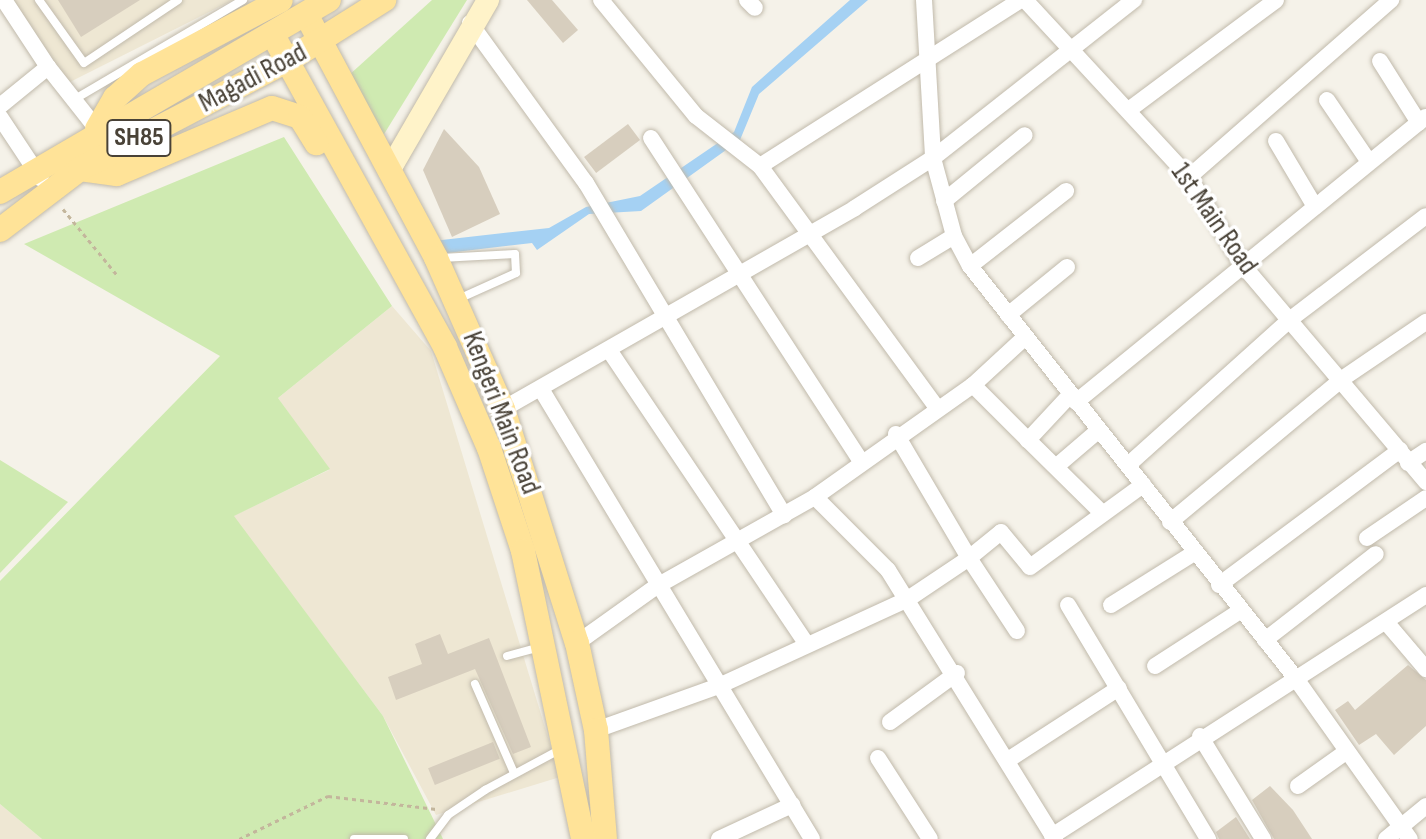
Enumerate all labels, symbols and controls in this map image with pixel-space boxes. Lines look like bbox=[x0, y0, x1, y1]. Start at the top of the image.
street label: Magadi Road bbox=[193, 36, 313, 120]
road number: SH85 bbox=[105, 116, 173, 160]
street label: 1st Main Road bbox=[1163, 157, 1265, 281]
street label: Kengeri Main Road bbox=[455, 327, 547, 499]

